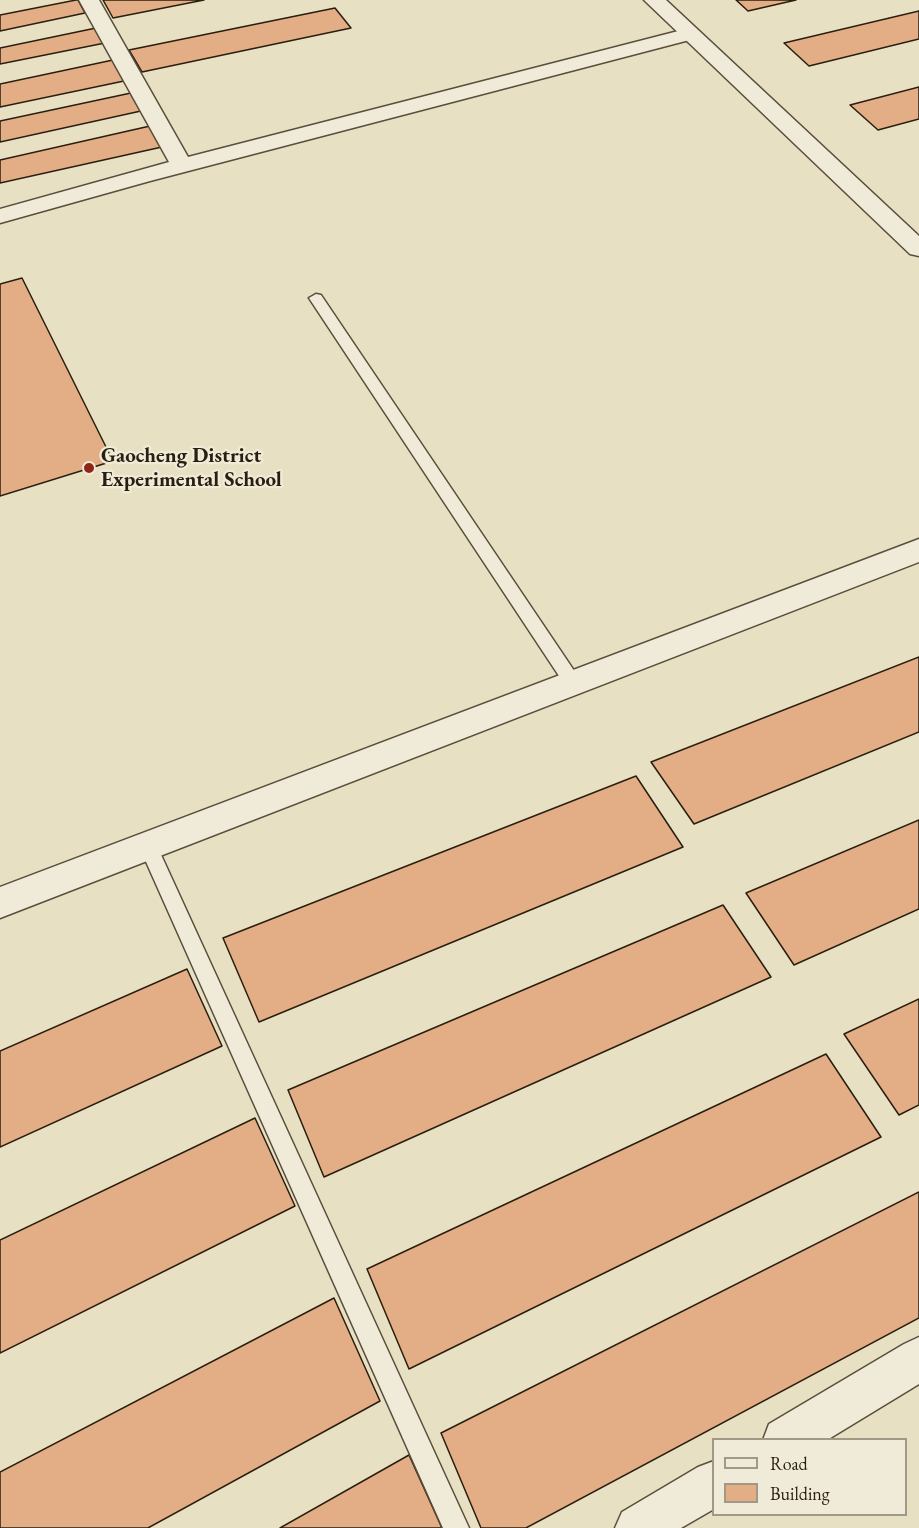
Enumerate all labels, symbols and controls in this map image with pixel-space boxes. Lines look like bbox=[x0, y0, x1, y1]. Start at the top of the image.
place label: Gaocheng District Experimental School bbox=[101, 443, 282, 493]
marker: Gaocheng District Experimental School bbox=[82, 461, 96, 475]
legend bbox=[712, 1438, 907, 1516]
text: Road bbox=[770, 1452, 808, 1475]
text: Building bbox=[770, 1482, 830, 1505]

